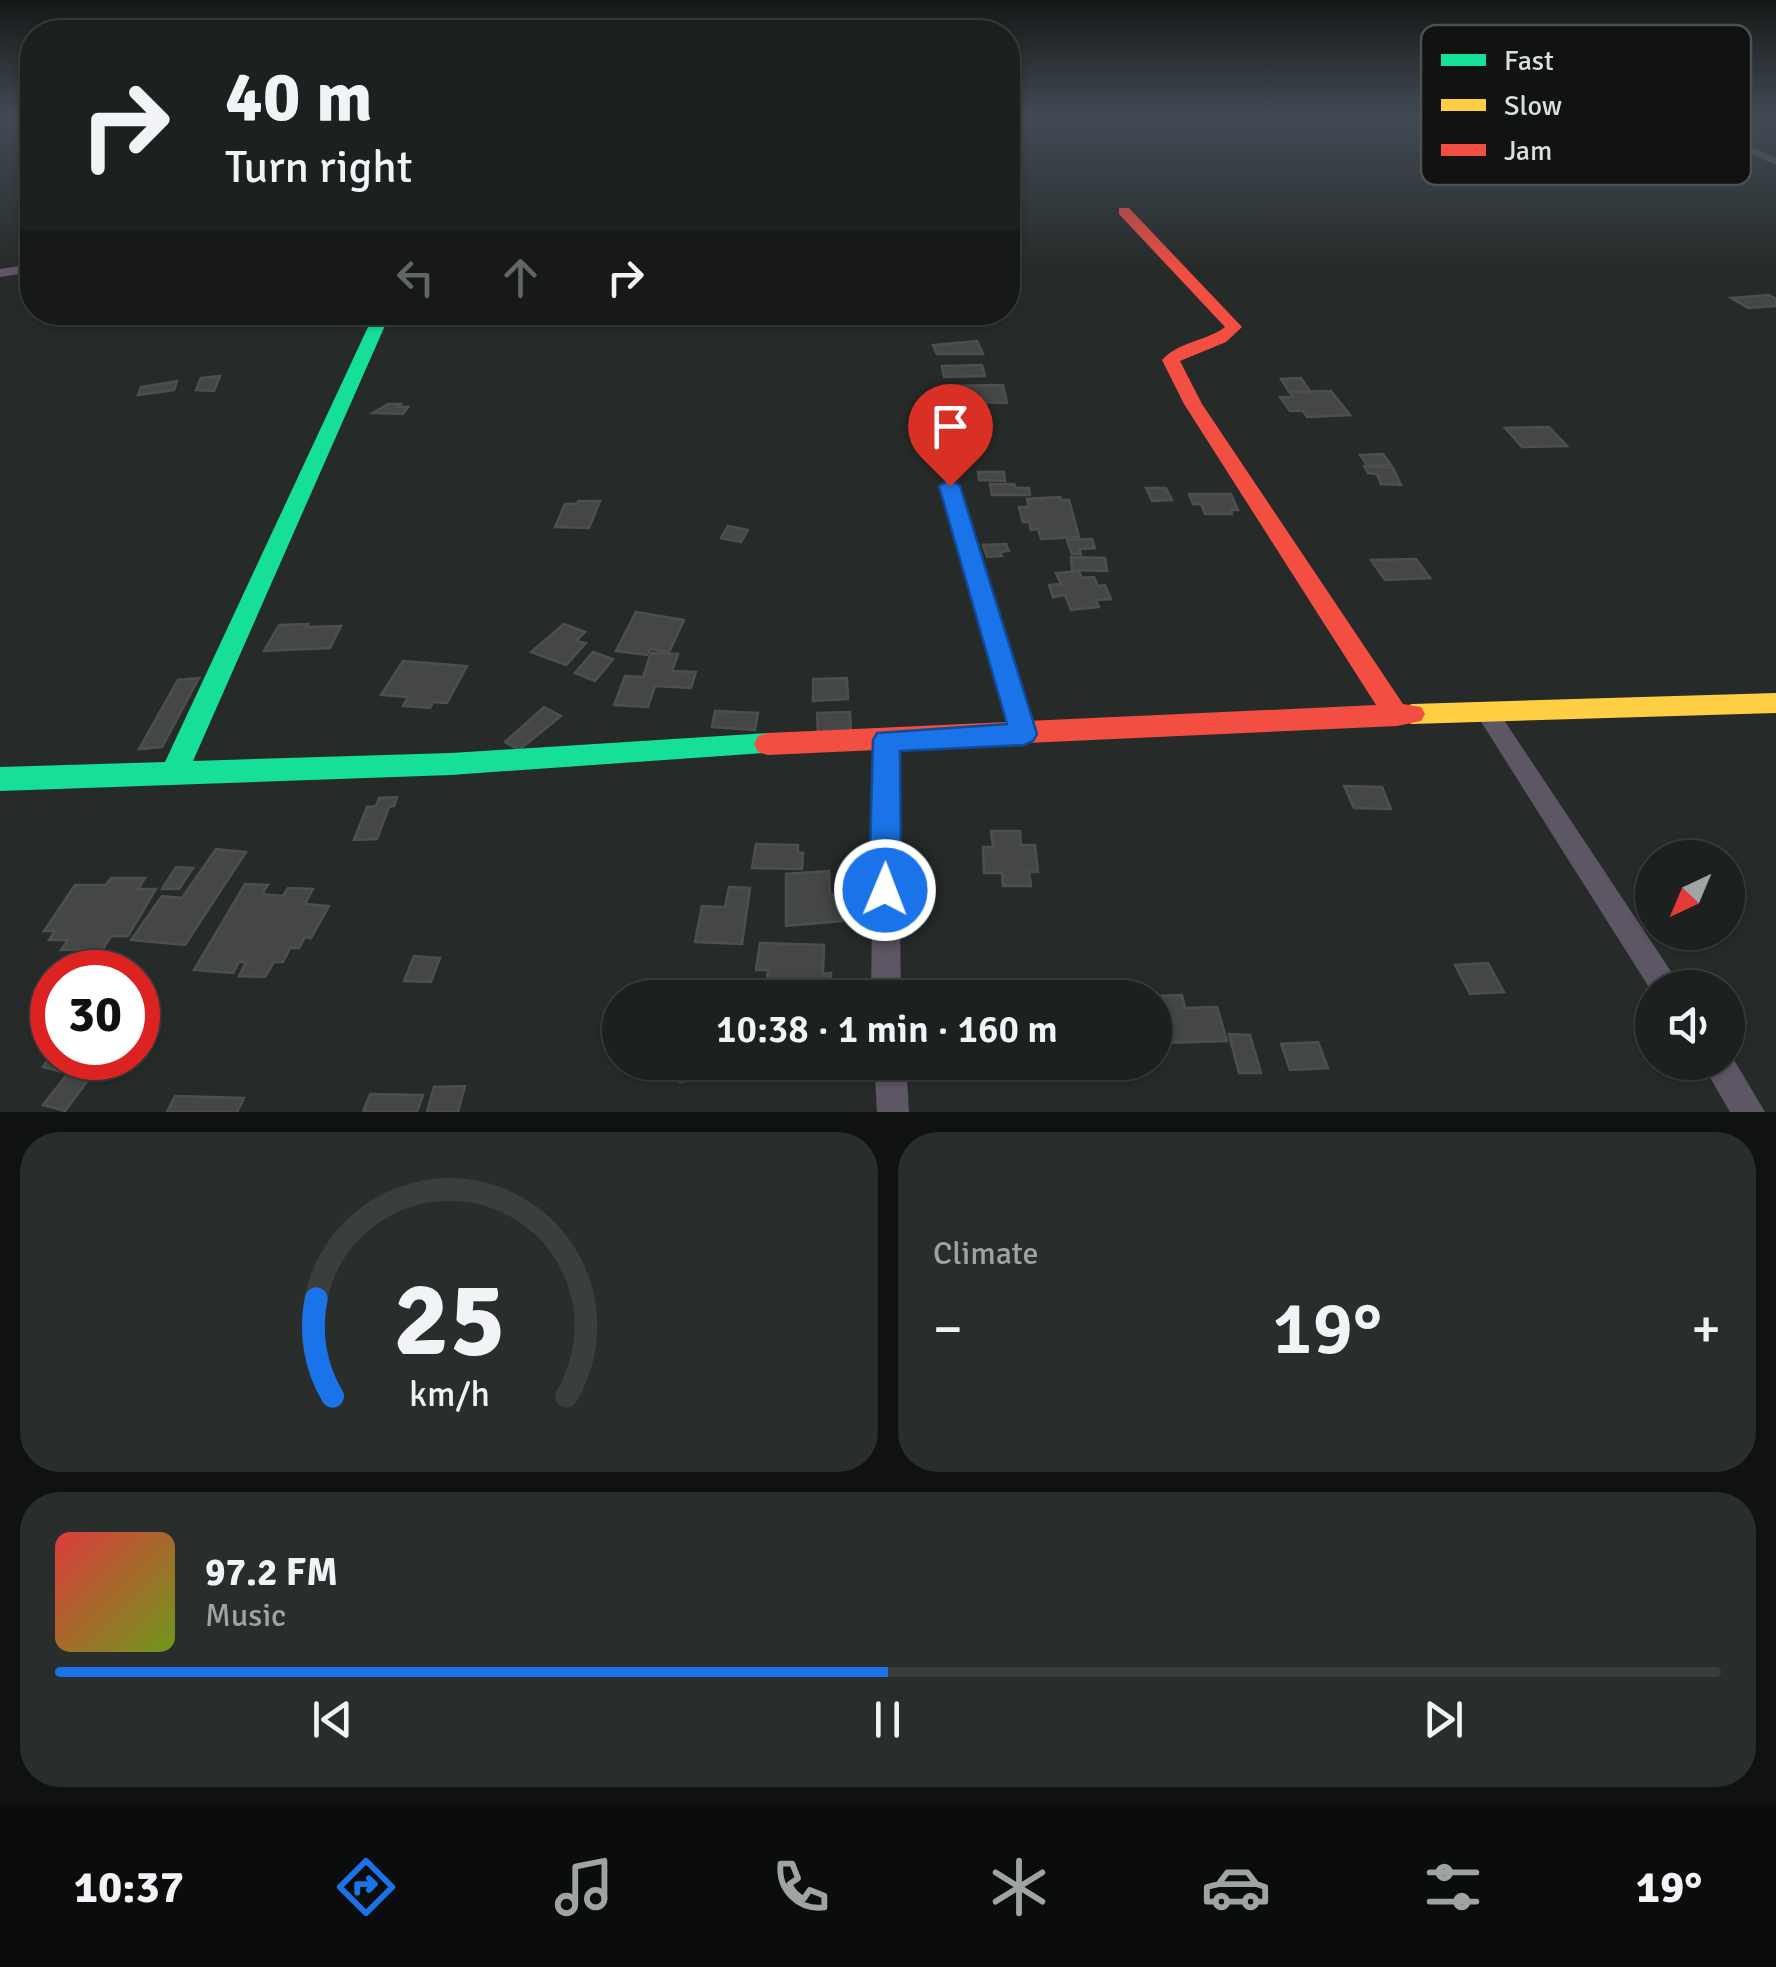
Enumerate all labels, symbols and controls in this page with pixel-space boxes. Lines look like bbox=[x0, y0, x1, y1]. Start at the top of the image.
legend bbox=[1421, 25, 1751, 185]
text: Fast bbox=[1504, 44, 1554, 78]
text: 40 m bbox=[225, 54, 373, 140]
icon: right bbox=[60, 60, 190, 190]
text: Slow bbox=[1504, 89, 1562, 123]
text: Jam bbox=[1504, 134, 1552, 168]
text: Turn right bbox=[225, 140, 413, 195]
icon: left bbox=[388, 250, 443, 305]
icon: ahead bbox=[493, 250, 548, 305]
icon: right bbox=[598, 250, 653, 305]
pin bbox=[908, 384, 993, 487]
icon: arrive bbox=[923, 399, 978, 454]
position arrow bbox=[833, 838, 937, 942]
north arrow bbox=[1635, 840, 1745, 950]
map controls bbox=[1635, 840, 1745, 1080]
speed limit sign: 30 bbox=[30, 950, 160, 1080]
button: sound bbox=[1635, 970, 1745, 1080]
text: 10:38 · 1 min · 160 m bbox=[716, 1006, 1058, 1053]
text: Climate bbox=[933, 1234, 1039, 1273]
text: 25 bbox=[393, 1256, 505, 1384]
text: 19° bbox=[1272, 1282, 1382, 1375]
text: − bbox=[933, 1295, 963, 1363]
text: + bbox=[1691, 1295, 1721, 1363]
text: km/h bbox=[409, 1372, 489, 1416]
text: 97.2 FM bbox=[205, 1549, 338, 1596]
text: Music bbox=[205, 1596, 286, 1635]
icon: previous bbox=[305, 1692, 360, 1747]
icon: pause bbox=[860, 1692, 915, 1747]
icon: next bbox=[1416, 1692, 1471, 1747]
icon: directions bbox=[331, 1852, 401, 1922]
icon: music bbox=[549, 1852, 619, 1922]
icon: phone bbox=[766, 1852, 836, 1922]
icon: climate bbox=[984, 1852, 1054, 1922]
icon: car bbox=[1201, 1852, 1271, 1922]
icon: filters bbox=[1418, 1852, 1488, 1922]
text: 10:37 bbox=[74, 1860, 184, 1915]
text: 19° bbox=[1636, 1860, 1702, 1915]

